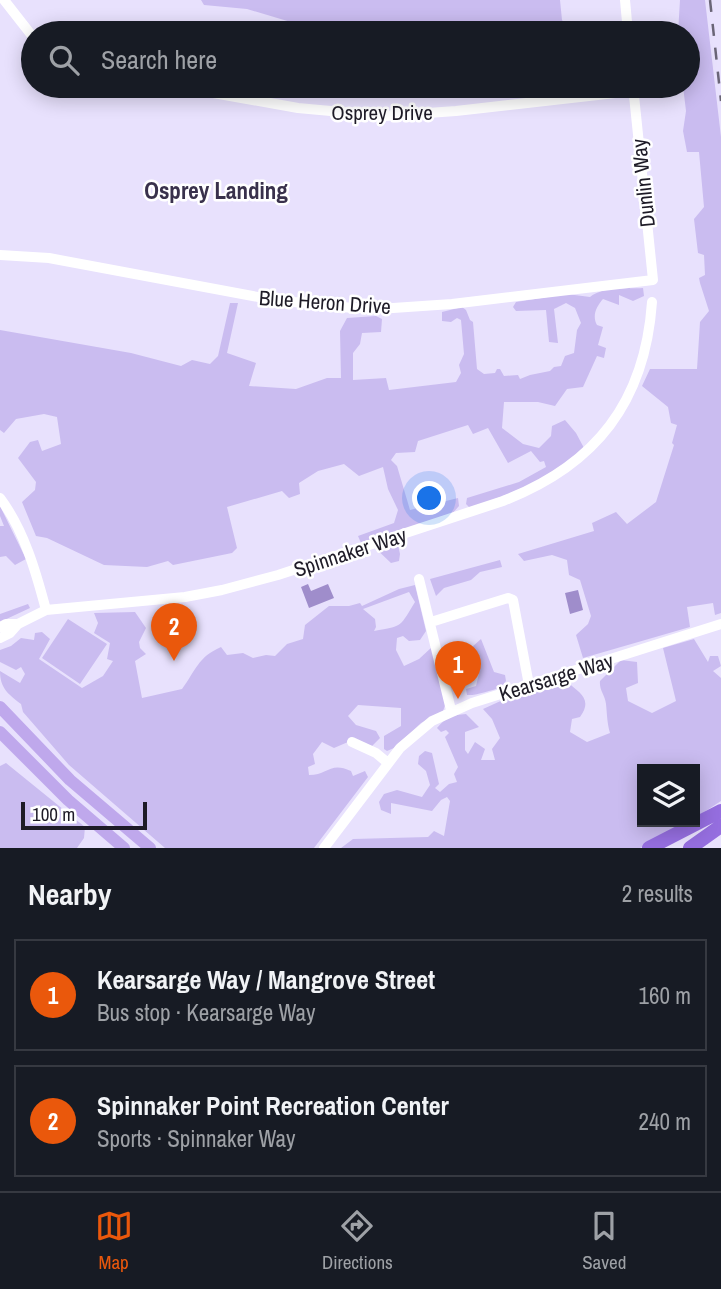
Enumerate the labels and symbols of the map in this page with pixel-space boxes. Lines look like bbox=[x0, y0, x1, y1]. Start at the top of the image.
street label: Osprey Drive bbox=[331, 98, 433, 127]
street label: Dunlin Way bbox=[624, 137, 662, 228]
district label: Osprey Landing bbox=[144, 175, 288, 206]
street label: Blue Heron Drive bbox=[258, 283, 392, 321]
your location bbox=[412, 481, 446, 515]
street label: Spinnaker Way bbox=[290, 520, 411, 584]
pin: 2 bbox=[151, 603, 197, 661]
pin: 1 bbox=[435, 641, 481, 699]
street label: Kearsarge Way bbox=[495, 646, 617, 708]
scale bar bbox=[21, 799, 147, 831]

